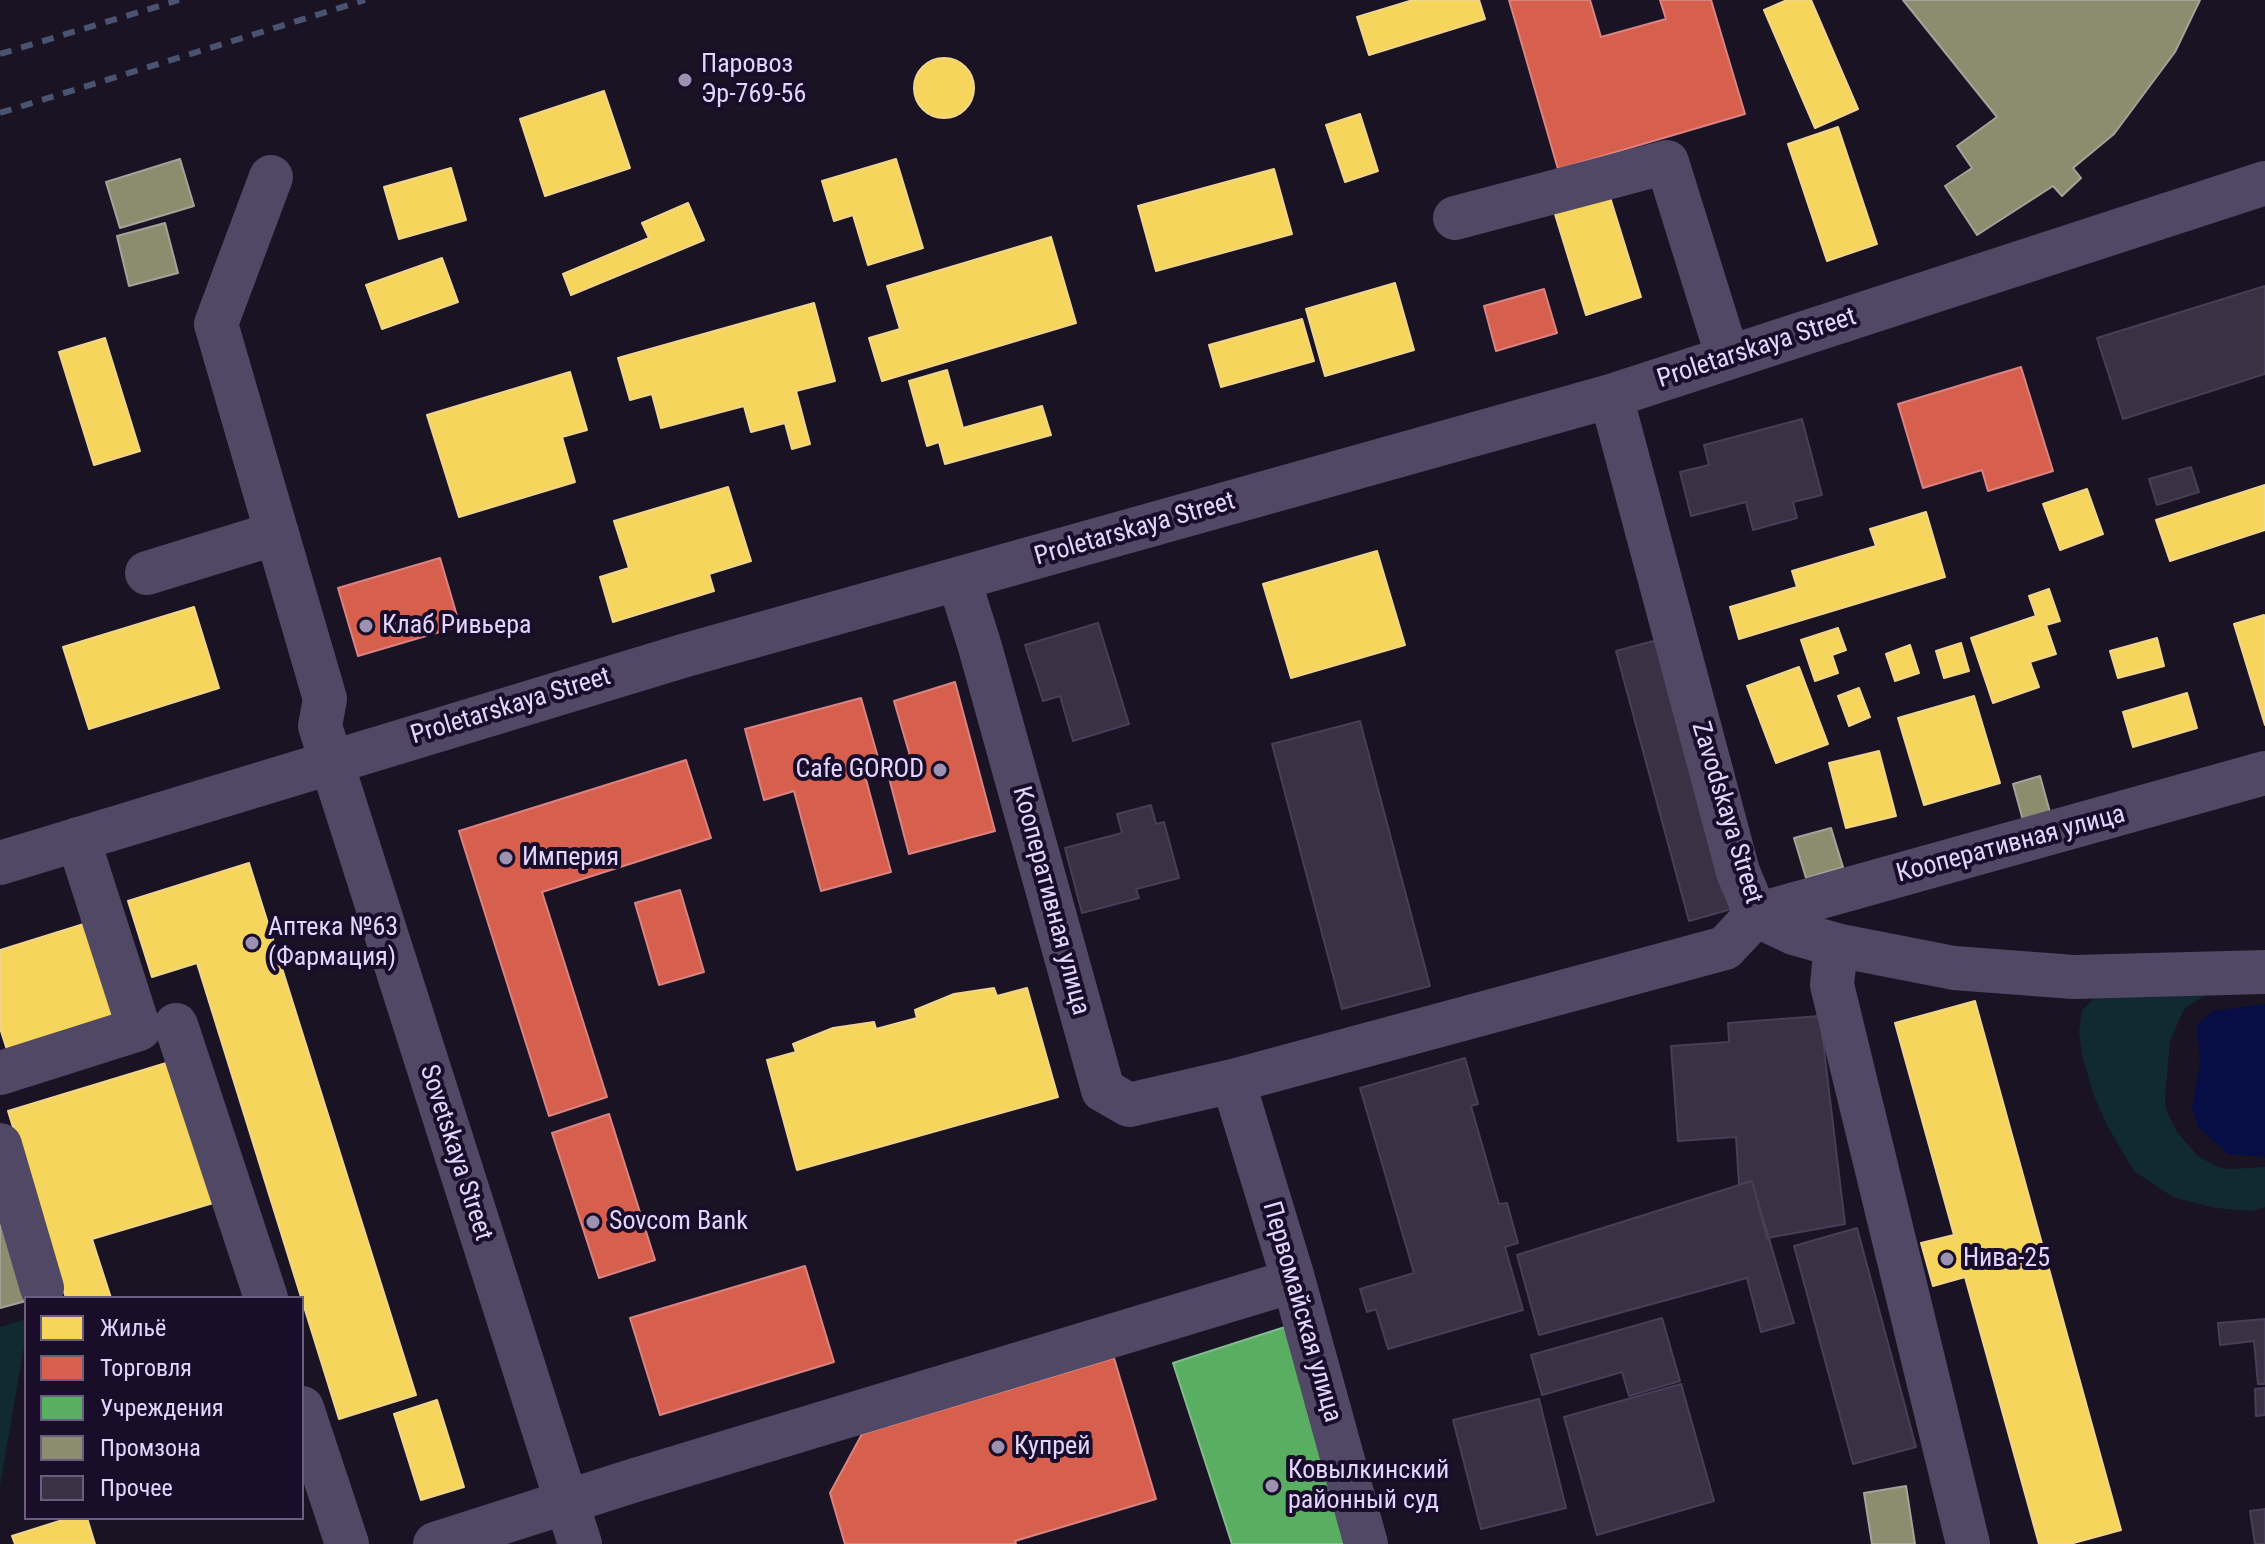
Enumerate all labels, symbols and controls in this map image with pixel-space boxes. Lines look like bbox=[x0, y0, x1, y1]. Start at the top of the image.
place label: Паровоз Эр-769-56 bbox=[701, 49, 806, 110]
marker: Паровоз Эр-769-56 bbox=[676, 71, 694, 89]
street label: Proletarskaya Street bbox=[1654, 302, 1860, 396]
street label: Proletarskaya Street bbox=[1031, 486, 1239, 574]
place label: Клаб Ривьера bbox=[382, 610, 532, 642]
marker: Клаб Ривьера bbox=[357, 617, 375, 635]
street label: Proletarskaya Street bbox=[407, 662, 615, 752]
street label: Zavodskaya Street bbox=[1684, 718, 1768, 908]
place label: Cafe GOROD bbox=[795, 754, 924, 786]
marker: Cafe GOROD bbox=[931, 761, 949, 779]
street label: Кооперативная улица bbox=[1004, 783, 1096, 1019]
street label: Кооперативная улица bbox=[1893, 799, 2129, 891]
place label: Империя bbox=[522, 842, 619, 874]
marker: Империя bbox=[497, 849, 515, 867]
place label: Аптека №63 (Фармация) bbox=[268, 912, 398, 974]
marker: Аптека №63 (Фармация) bbox=[243, 934, 261, 952]
street label: Sovetskaya Street bbox=[412, 1061, 498, 1245]
street label: Первомайская улица bbox=[1255, 1198, 1347, 1426]
place label: Sovcom Bank bbox=[609, 1206, 748, 1238]
marker: Sovcom Bank bbox=[584, 1213, 602, 1231]
place label: Нива-25 bbox=[1963, 1243, 2050, 1275]
marker: Нива-25 bbox=[1938, 1250, 1956, 1268]
legend bbox=[24, 1296, 304, 1520]
text: Жильё bbox=[100, 1314, 166, 1342]
text: Торговля bbox=[100, 1354, 192, 1382]
text: Учреждения bbox=[100, 1394, 224, 1422]
place label: Купрей bbox=[1014, 1431, 1090, 1463]
text: Промзона bbox=[100, 1434, 201, 1462]
marker: Купрей bbox=[989, 1438, 1007, 1456]
place label: Ковылкинский районный суд bbox=[1288, 1455, 1449, 1516]
text: Прочее bbox=[100, 1474, 173, 1502]
marker: Ковылкинский районный суд bbox=[1263, 1477, 1281, 1495]

